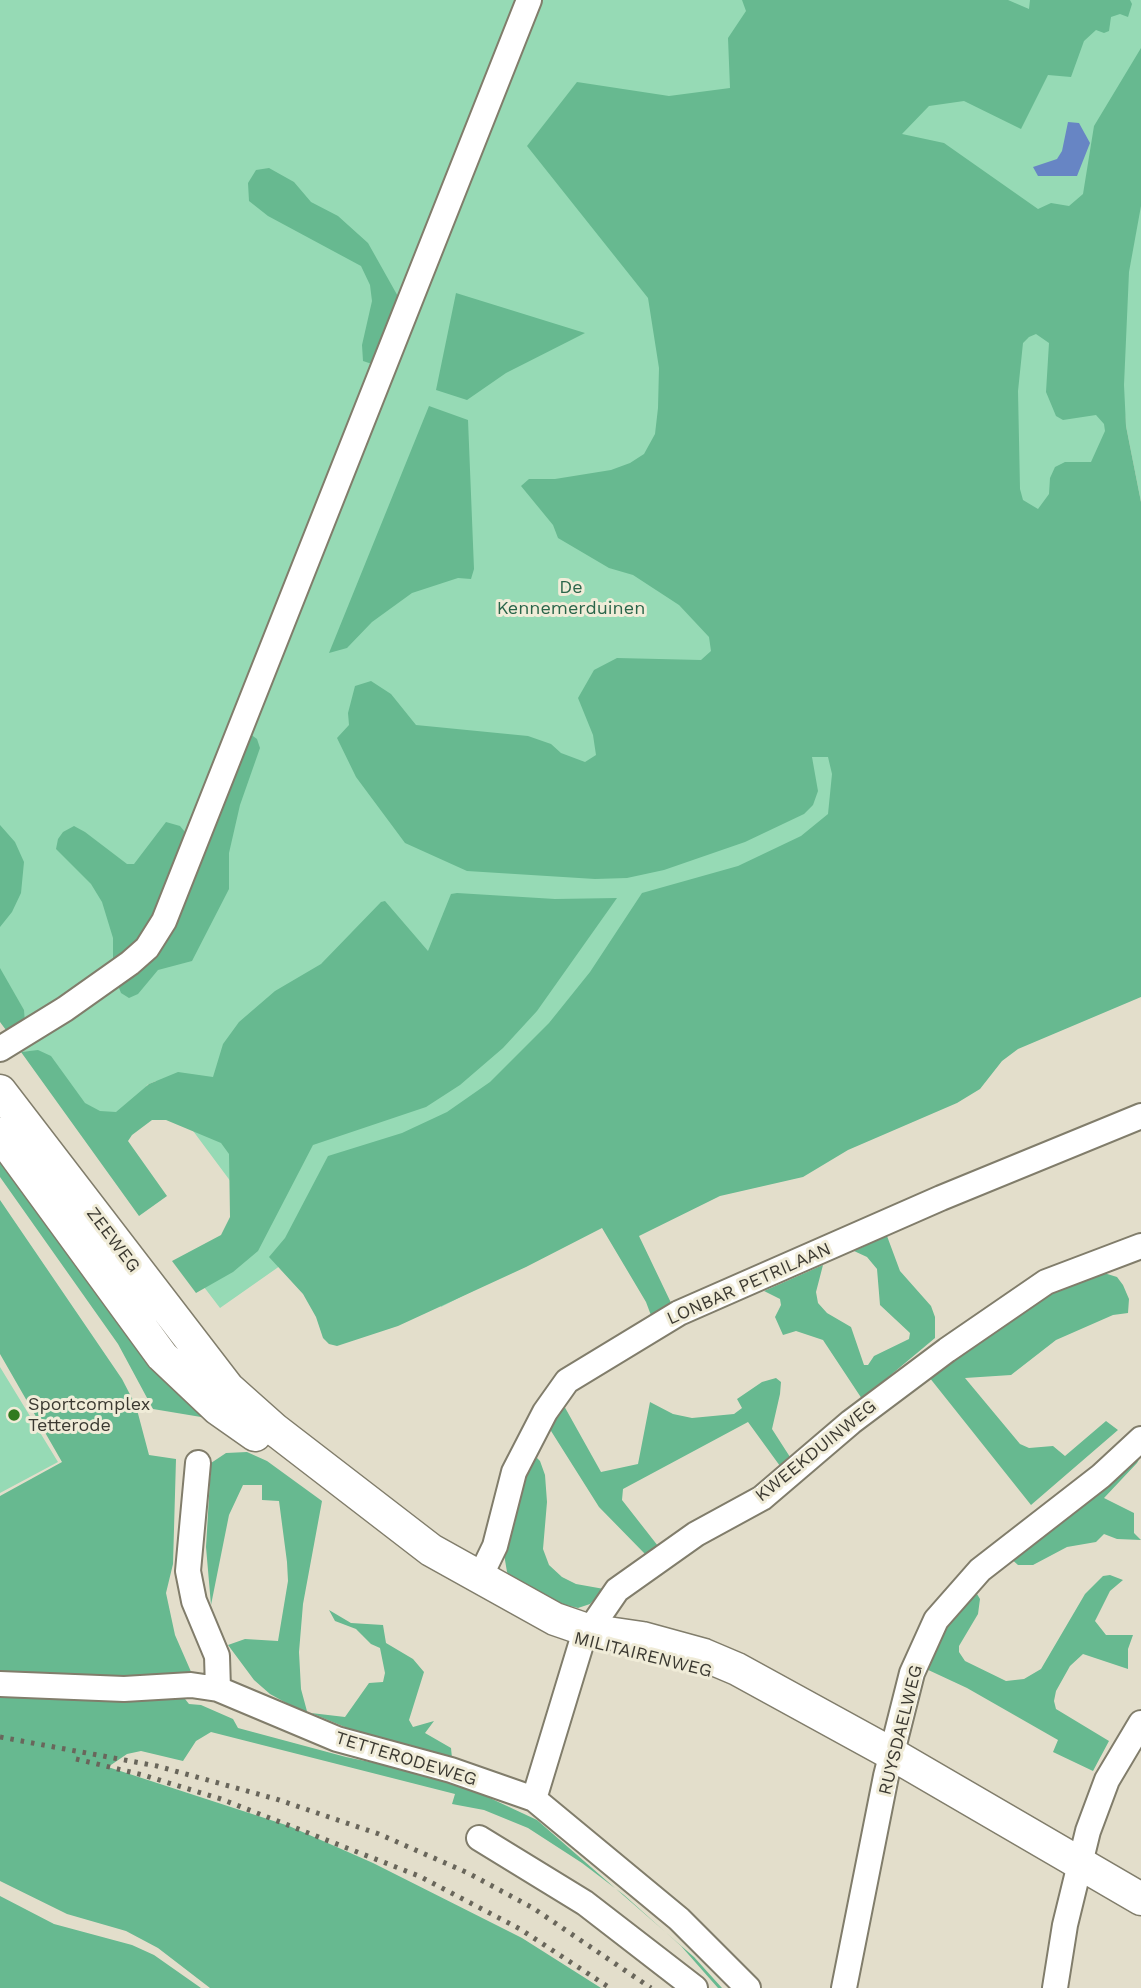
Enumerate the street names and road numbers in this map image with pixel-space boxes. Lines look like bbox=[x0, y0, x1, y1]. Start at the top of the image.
street label: ZEEWEG bbox=[82, 1203, 144, 1277]
street label: LONBAR PETRILAAN bbox=[664, 1238, 834, 1330]
street label: KWEEKDUINWEG bbox=[751, 1396, 881, 1506]
street label: MILITAIRENWEG bbox=[572, 1627, 714, 1683]
street label: RUYSDAELWEG bbox=[874, 1663, 928, 1797]
street label: TETTERODEWEG bbox=[333, 1727, 479, 1791]

